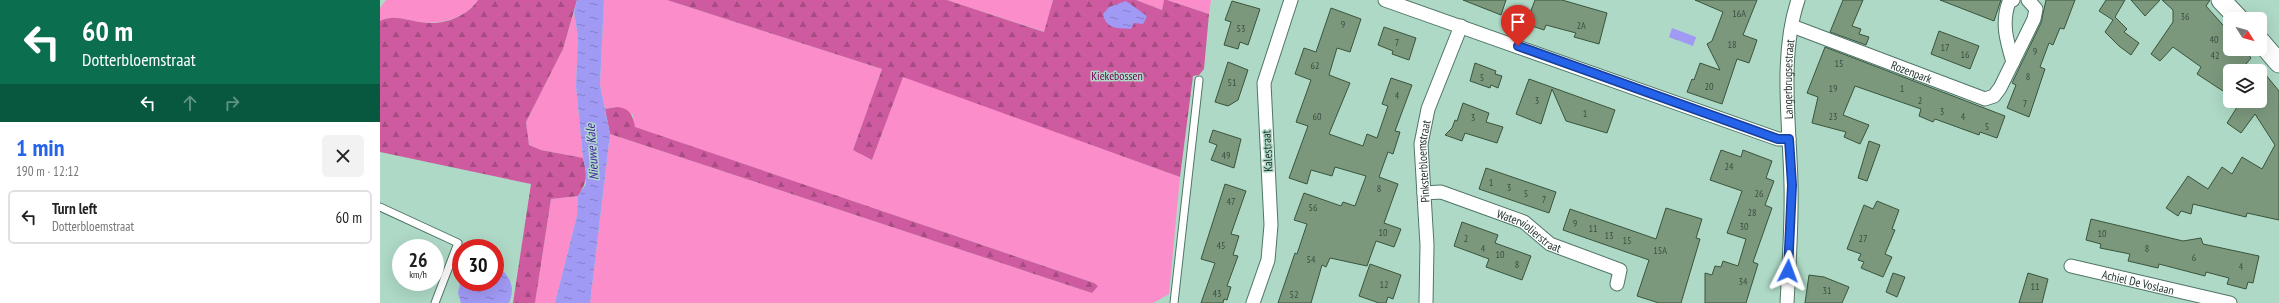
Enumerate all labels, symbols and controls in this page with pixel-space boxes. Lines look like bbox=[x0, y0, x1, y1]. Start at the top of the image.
pin bbox=[1501, 5, 1535, 46]
house number: 16A bbox=[1732, 7, 1746, 20]
house number: 36 bbox=[2181, 10, 2190, 23]
icon: arrive bbox=[1507, 11, 1529, 33]
text: 60 m bbox=[82, 12, 133, 49]
north arrow bbox=[2223, 12, 2267, 56]
map controls bbox=[2223, 12, 2267, 108]
icon: left bbox=[16, 16, 68, 68]
house number: 9 bbox=[1341, 18, 1345, 31]
house number: 2A bbox=[1576, 19, 1586, 32]
house number: 53 bbox=[1237, 22, 1246, 35]
house number: 40 bbox=[2210, 33, 2219, 46]
house number: 7 bbox=[1395, 36, 1399, 49]
house number: 18 bbox=[1728, 38, 1737, 51]
street label: Langerbrugsestraat bbox=[1779, 38, 1797, 120]
house number: 17 bbox=[1941, 41, 1950, 54]
house number: 9 bbox=[2033, 45, 2037, 58]
text: Dotterbloemstraat bbox=[82, 48, 196, 71]
house number: 16 bbox=[1961, 48, 1970, 61]
house number: 42 bbox=[2211, 49, 2220, 62]
house number: 15 bbox=[1835, 57, 1844, 70]
street label: Rozenpark bbox=[1889, 57, 1935, 86]
house number: 62 bbox=[1311, 59, 1320, 72]
button: layers bbox=[2223, 64, 2267, 108]
park label: Kiekebossen bbox=[1091, 68, 1143, 83]
house number: 8 bbox=[2026, 70, 2030, 83]
house number: 5 bbox=[1480, 71, 1484, 84]
house number: 51 bbox=[1228, 76, 1237, 89]
house number: 20 bbox=[1705, 80, 1714, 93]
house number: 19 bbox=[1829, 82, 1838, 95]
house number: 1 bbox=[1900, 82, 1904, 95]
house number: 4 bbox=[1395, 89, 1400, 102]
icon: left bbox=[137, 92, 159, 114]
icon: ahead bbox=[179, 92, 201, 114]
icon: right bbox=[221, 92, 243, 114]
house number: 3 bbox=[1535, 94, 1539, 107]
house number: 2 bbox=[1918, 94, 1922, 107]
house number: 7 bbox=[2023, 97, 2027, 110]
house number: 3 bbox=[1940, 105, 1944, 118]
house number: 1 bbox=[1583, 107, 1587, 120]
house number: 60 bbox=[1313, 110, 1322, 123]
house number: 23 bbox=[1829, 110, 1838, 123]
house number: 4 bbox=[1961, 110, 1966, 123]
house number: 3 bbox=[1471, 111, 1475, 124]
street label: Pinksterbloemstraat bbox=[1413, 118, 1433, 203]
house number: 5 bbox=[1985, 120, 1989, 133]
water label: Nieuwe Kale bbox=[581, 122, 602, 181]
street label: Kalestraat bbox=[1258, 129, 1276, 172]
text: 1 min bbox=[16, 132, 64, 163]
button: close bbox=[322, 135, 364, 177]
house number: 49 bbox=[1222, 149, 1231, 162]
house number: 24 bbox=[1725, 160, 1734, 173]
text: 190 m · 12:12 bbox=[16, 163, 79, 180]
house number: 1 bbox=[1489, 176, 1493, 189]
house number: 3 bbox=[1507, 181, 1511, 194]
house number: 8 bbox=[1377, 182, 1381, 195]
house number: 5 bbox=[1524, 187, 1528, 200]
house number: 26 bbox=[1755, 187, 1764, 200]
house number: 7 bbox=[1542, 193, 1546, 206]
house number: 47 bbox=[1227, 195, 1236, 208]
text: Turn left bbox=[52, 199, 97, 218]
house number: 56 bbox=[1309, 201, 1318, 214]
street label: Waterviolierstraat bbox=[1495, 205, 1564, 255]
icon: left bbox=[18, 206, 40, 228]
house number: 28 bbox=[1748, 206, 1757, 219]
text: 60 m bbox=[336, 208, 362, 227]
house number: 9 bbox=[1573, 217, 1577, 230]
text: Dotterbloemstraat bbox=[52, 218, 134, 235]
house number: 30 bbox=[1740, 220, 1749, 233]
house number: 11 bbox=[1589, 222, 1598, 235]
house number: 10 bbox=[1379, 226, 1388, 239]
house number: 10 bbox=[2098, 227, 2107, 240]
house number: 13 bbox=[1605, 229, 1614, 242]
house number: 2 bbox=[1464, 232, 1468, 245]
house number: 27 bbox=[1859, 232, 1868, 245]
house number: 15 bbox=[1623, 234, 1632, 247]
speed limit sign: 30 bbox=[452, 239, 504, 291]
house number: 45 bbox=[1217, 239, 1226, 252]
house number: 4 bbox=[1481, 242, 1486, 255]
house number: 8 bbox=[2145, 242, 2149, 255]
house number: 15A bbox=[1653, 244, 1667, 257]
text: 26 bbox=[408, 247, 428, 273]
house number: 10 bbox=[1496, 248, 1505, 261]
position arrow bbox=[1767, 250, 1809, 292]
house number: 6 bbox=[2192, 251, 2197, 264]
house number: 54 bbox=[1307, 253, 1316, 266]
house number: 8 bbox=[1515, 258, 1519, 271]
house number: 4 bbox=[2239, 260, 2244, 273]
street label: Achiel De Voslaan bbox=[2101, 266, 2176, 297]
text: km/h bbox=[409, 268, 427, 281]
house number: 34 bbox=[1739, 275, 1748, 288]
house number: 12 bbox=[1380, 278, 1389, 291]
house number: 11 bbox=[2031, 280, 2040, 293]
house number: 31 bbox=[1823, 284, 1832, 297]
house number: 43 bbox=[1213, 287, 1222, 300]
house number: 52 bbox=[1290, 288, 1299, 301]

